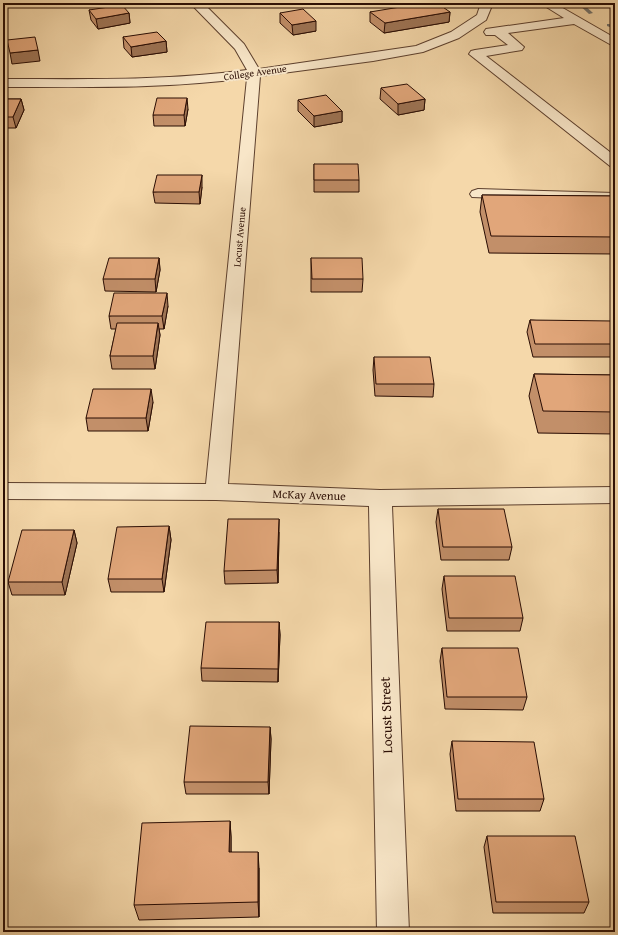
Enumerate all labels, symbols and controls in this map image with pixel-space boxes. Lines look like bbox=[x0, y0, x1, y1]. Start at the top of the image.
street label: College Avenue bbox=[223, 61, 288, 84]
street label: Locust Avenue bbox=[229, 206, 250, 268]
street label: McKay Avenue bbox=[272, 485, 346, 504]
street label: Locust Street bbox=[375, 676, 397, 754]

